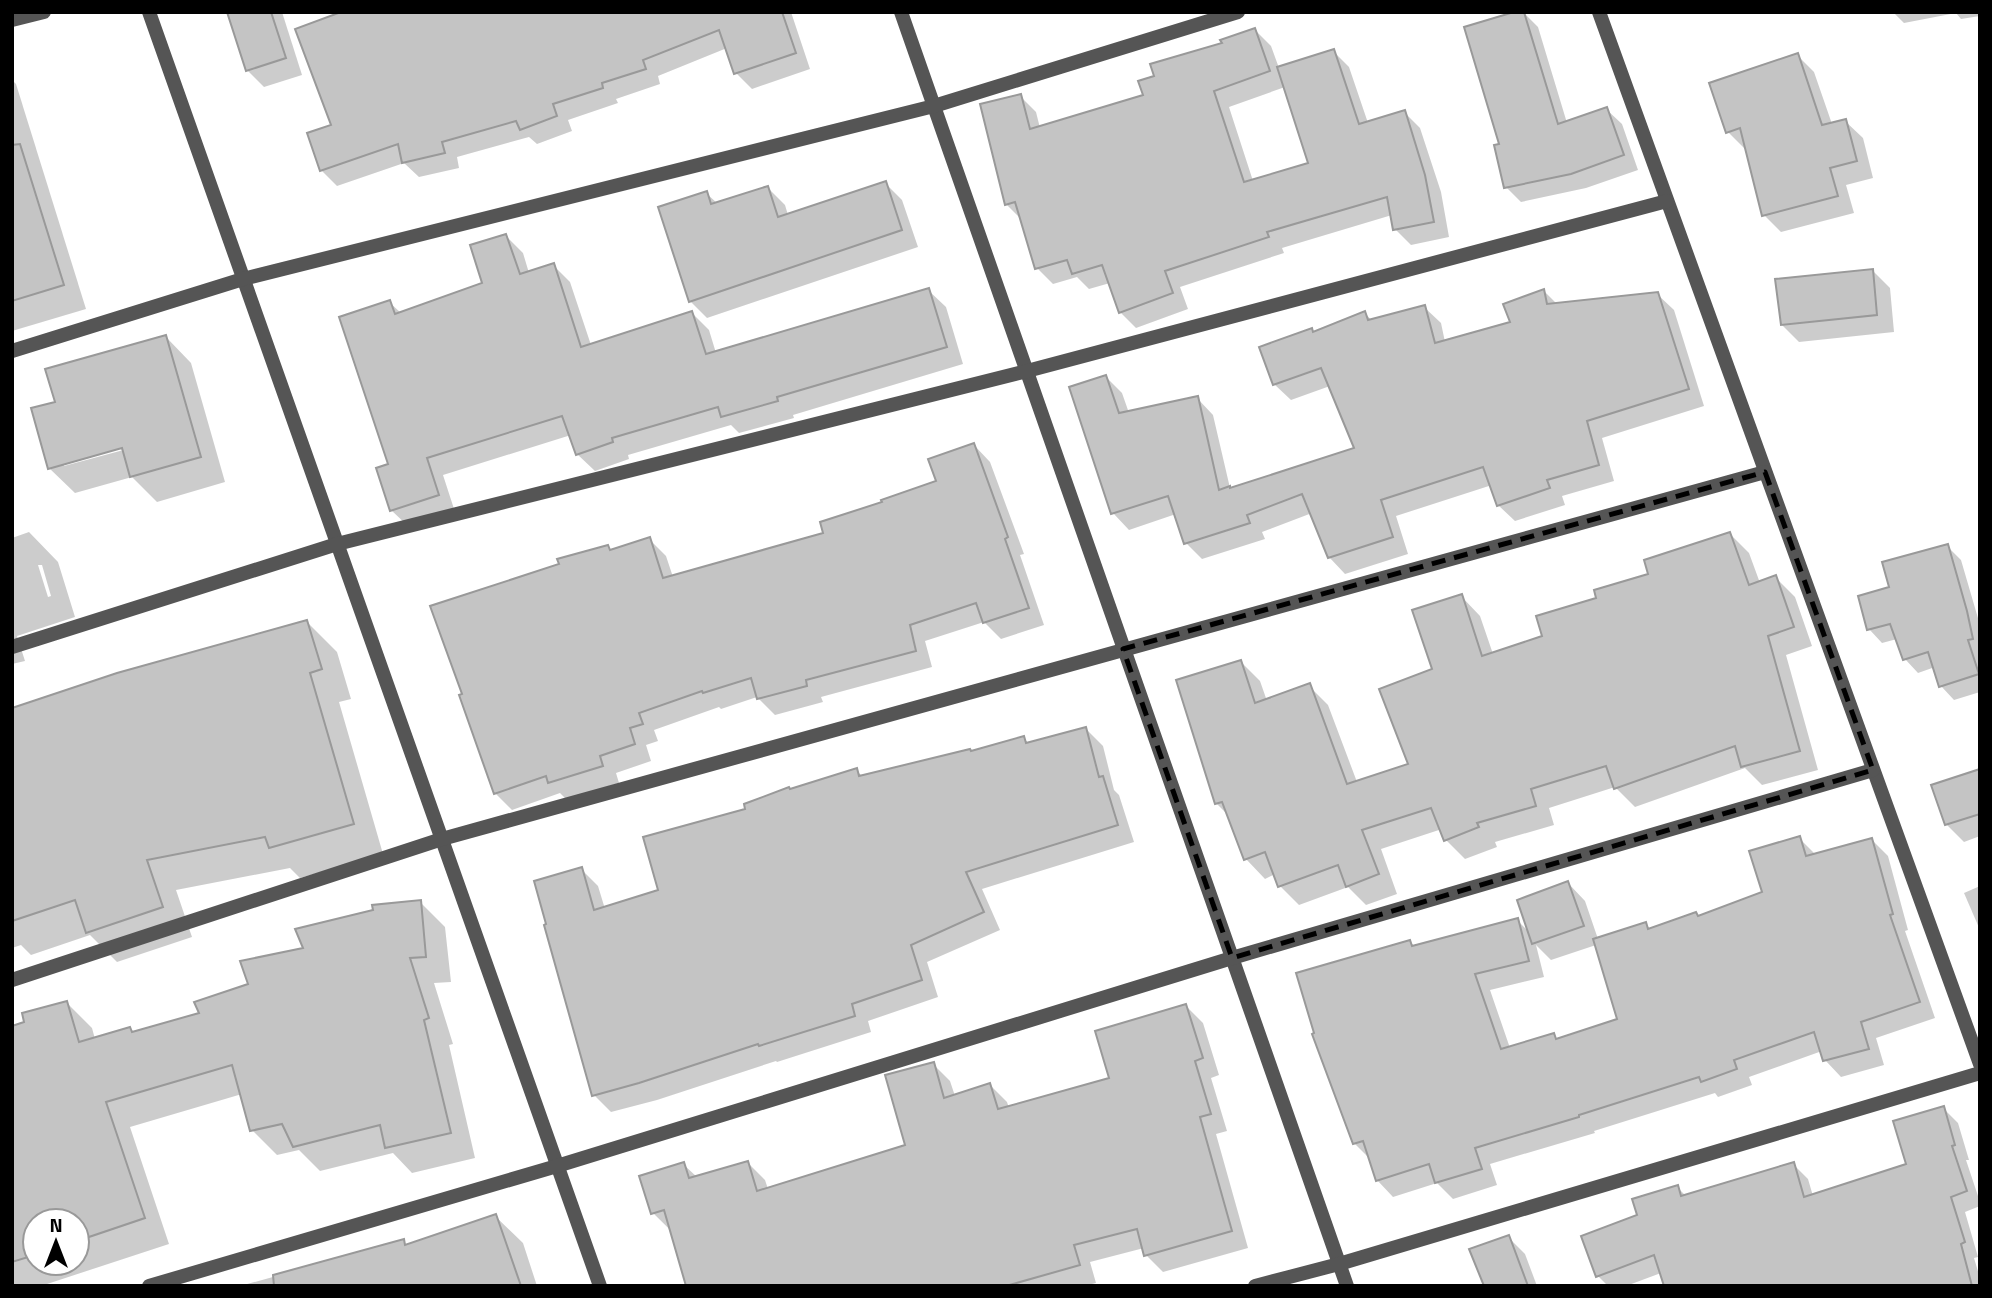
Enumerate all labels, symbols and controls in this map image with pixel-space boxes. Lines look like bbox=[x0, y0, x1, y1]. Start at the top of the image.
north arrow bbox=[21, 1207, 91, 1277]
text: N bbox=[49, 1210, 63, 1239]

